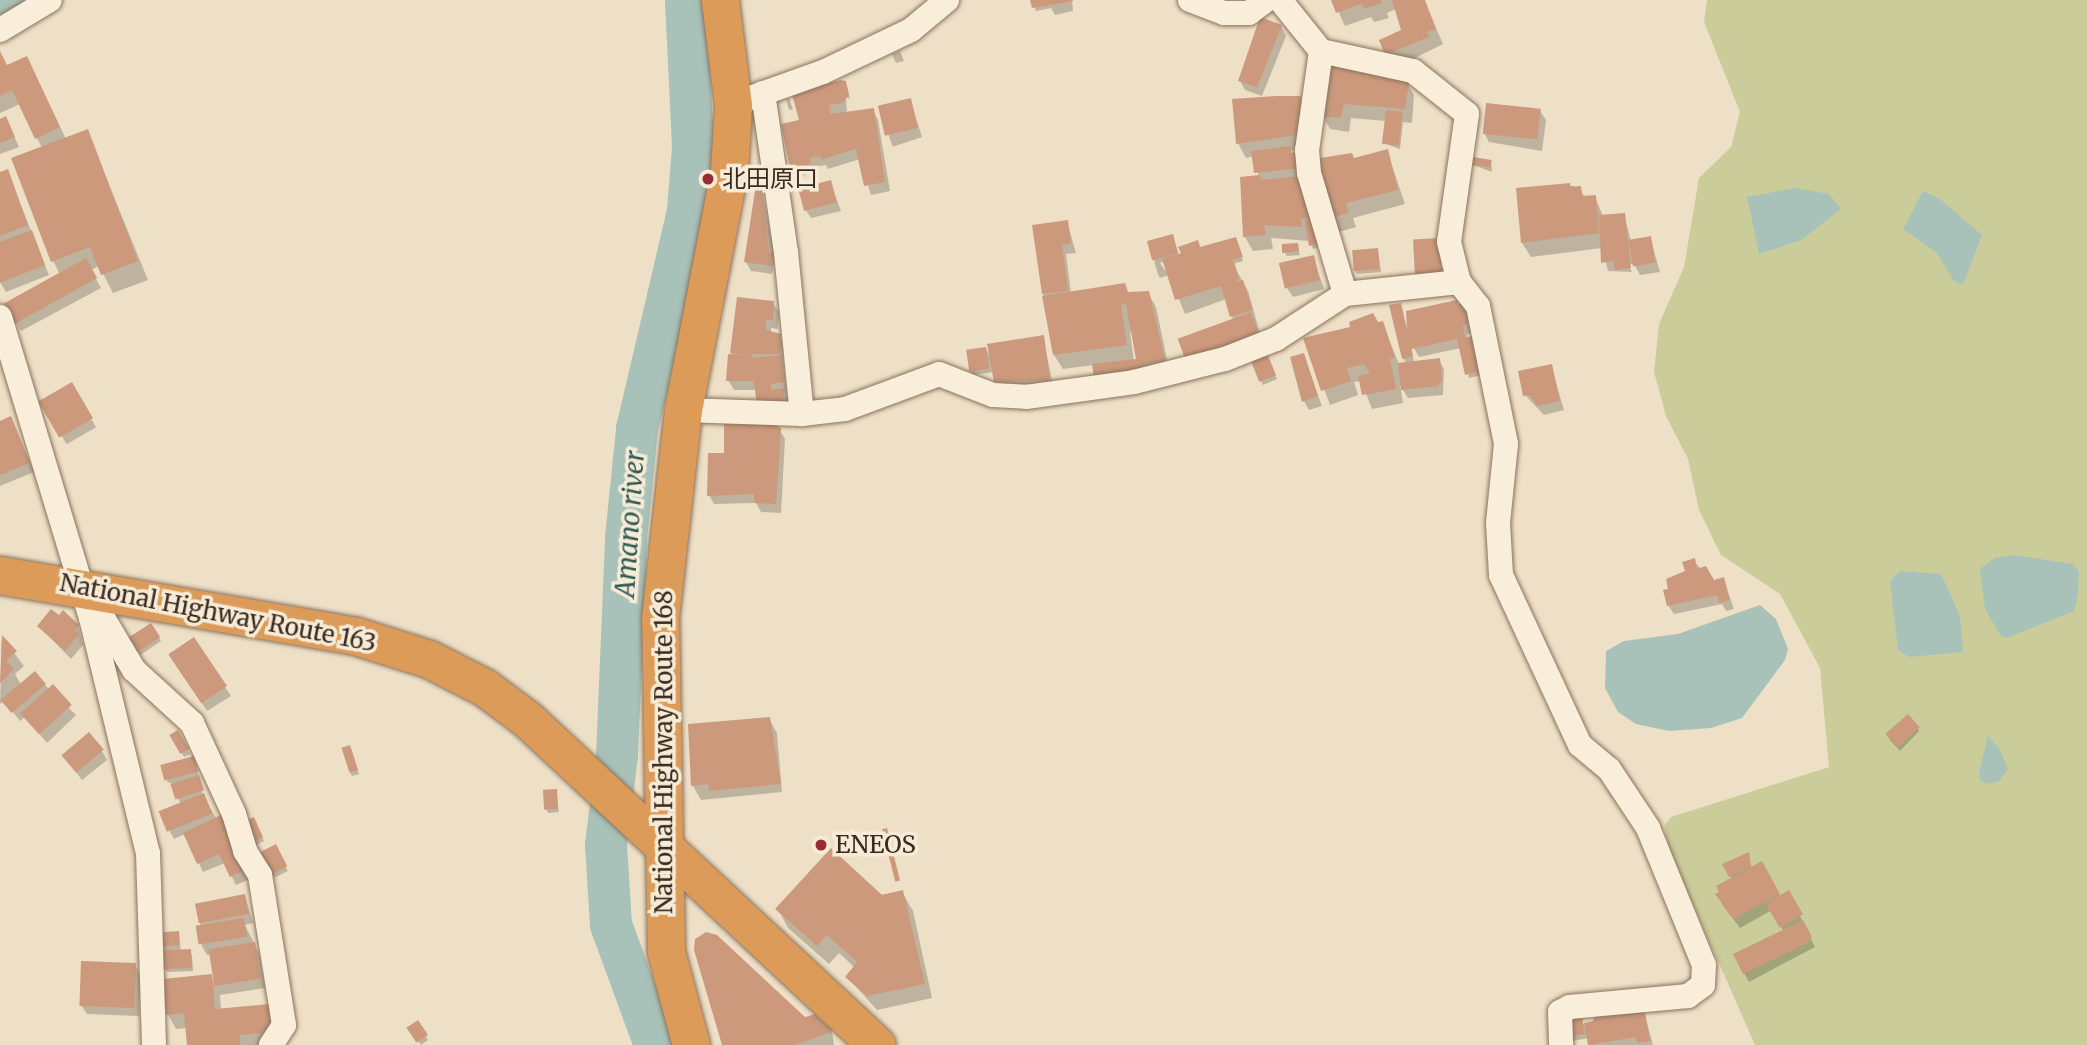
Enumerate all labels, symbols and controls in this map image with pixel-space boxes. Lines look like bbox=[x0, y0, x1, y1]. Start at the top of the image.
place label: 北田原口 bbox=[722, 165, 818, 193]
marker: 北田原口 bbox=[700, 171, 716, 187]
water label: Amano river bbox=[609, 450, 651, 598]
street label: National Highway Route 163 bbox=[57, 568, 379, 658]
street label: National Highway Route 168 bbox=[650, 590, 678, 914]
place label: ENEOS bbox=[835, 831, 916, 859]
marker: ENEOS bbox=[813, 837, 829, 853]

